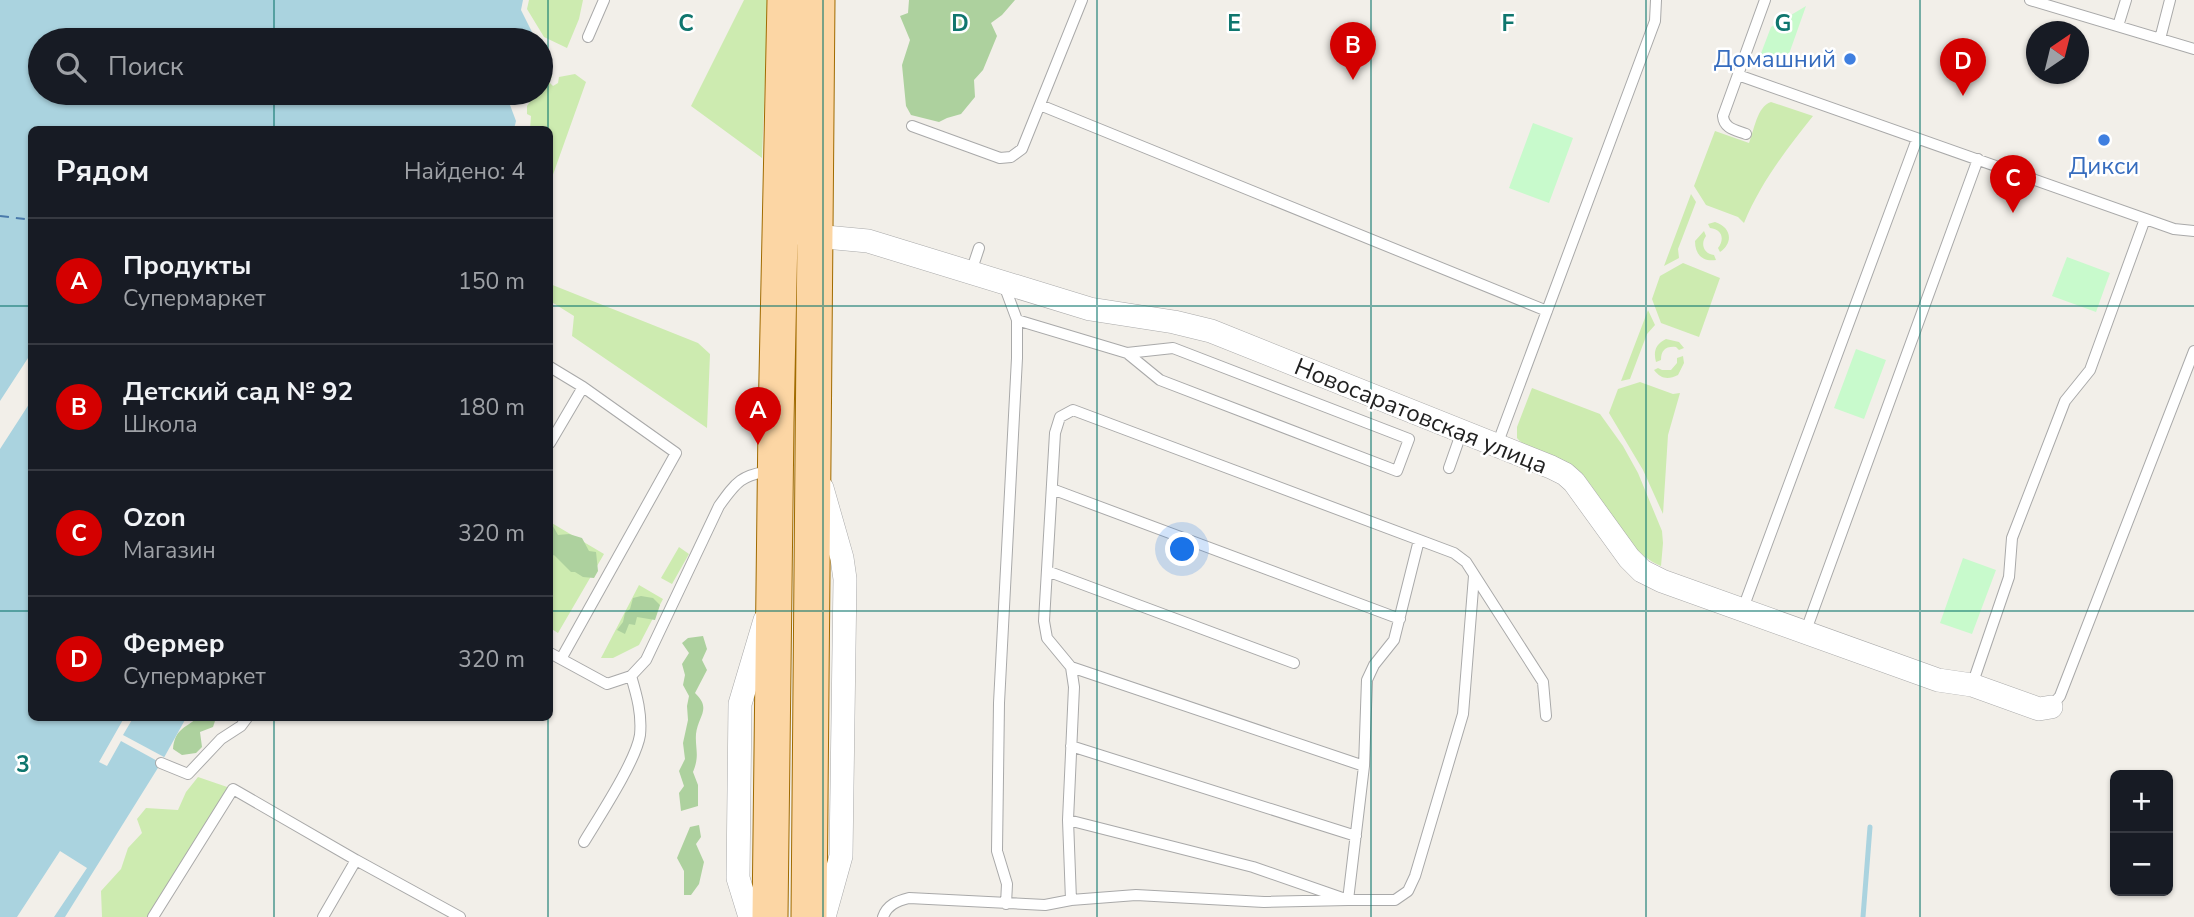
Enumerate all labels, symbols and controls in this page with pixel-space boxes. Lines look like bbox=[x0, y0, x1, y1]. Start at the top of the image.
text: C bbox=[678, 8, 694, 39]
text: D bbox=[951, 8, 969, 39]
text: E bbox=[1227, 8, 1241, 39]
text: F bbox=[1502, 8, 1515, 39]
text: G bbox=[1775, 8, 1791, 39]
north arrow bbox=[2026, 21, 2089, 84]
pin: B bbox=[1330, 22, 1376, 80]
search box bbox=[28, 28, 553, 105]
pin: D bbox=[1940, 38, 1986, 96]
place label: Домашний bbox=[1714, 43, 1836, 75]
icon: search bbox=[52, 48, 90, 86]
text: Поиск bbox=[108, 49, 184, 84]
marker: Домашний bbox=[1842, 51, 1858, 67]
marker: Дикси bbox=[2096, 132, 2112, 148]
place label: Дикси bbox=[2069, 150, 2139, 182]
text: Рядом bbox=[56, 151, 149, 192]
pin: C bbox=[1990, 155, 2036, 213]
text: Найдено: 4 bbox=[404, 156, 525, 187]
text: Продукты bbox=[123, 248, 251, 283]
text: A bbox=[70, 266, 88, 297]
text: 150 m bbox=[458, 266, 525, 297]
text: Супермаркет bbox=[123, 283, 266, 314]
street label: Новосаратовская улица bbox=[1290, 351, 1552, 481]
text: Детский сад № 92 bbox=[123, 374, 353, 409]
pin: A bbox=[735, 387, 781, 445]
text: B bbox=[71, 392, 87, 423]
text: 180 m bbox=[458, 392, 525, 423]
text: Школа bbox=[123, 409, 198, 440]
text: Ozon bbox=[123, 500, 186, 535]
text: C bbox=[71, 518, 87, 549]
text: 320 m bbox=[458, 518, 525, 549]
your location bbox=[1165, 532, 1199, 566]
text: Магазин bbox=[123, 535, 216, 566]
text: Фермер bbox=[123, 626, 225, 661]
text: D bbox=[70, 644, 88, 675]
text: 320 m bbox=[458, 644, 525, 675]
text: Супермаркет bbox=[123, 661, 266, 692]
text: 3 bbox=[16, 749, 30, 780]
map controls bbox=[2110, 770, 2173, 896]
button: + bbox=[2110, 770, 2173, 833]
button: − bbox=[2110, 833, 2173, 896]

